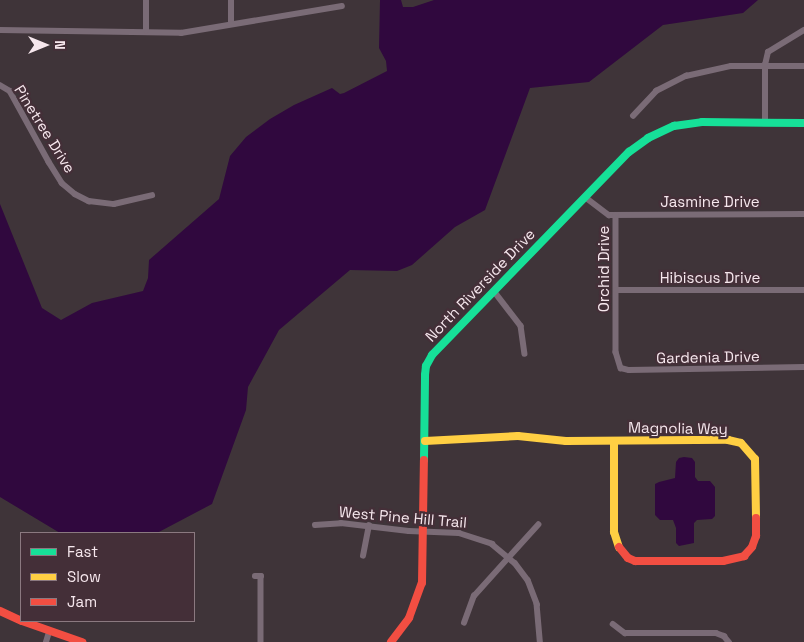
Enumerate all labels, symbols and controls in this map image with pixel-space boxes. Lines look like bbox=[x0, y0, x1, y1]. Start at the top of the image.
north arrow bbox=[20, 20, 70, 70]
text: N bbox=[51, 40, 69, 50]
street label: Pinetree Drive bbox=[11, 82, 79, 176]
street label: Jasmine Drive bbox=[660, 193, 760, 211]
street label: North Riverside Drive bbox=[421, 225, 539, 345]
street label: Orchid Drive bbox=[595, 226, 613, 312]
street label: Hibiscus Drive bbox=[660, 269, 760, 287]
street label: Gardenia Drive bbox=[656, 347, 760, 367]
street label: Magnolia Way bbox=[628, 418, 728, 438]
street label: West Pine Hill Trail bbox=[338, 502, 468, 532]
legend bbox=[20, 532, 195, 622]
text: Fast bbox=[67, 542, 98, 561]
text: Slow bbox=[67, 567, 101, 586]
text: Jam bbox=[67, 592, 97, 611]

